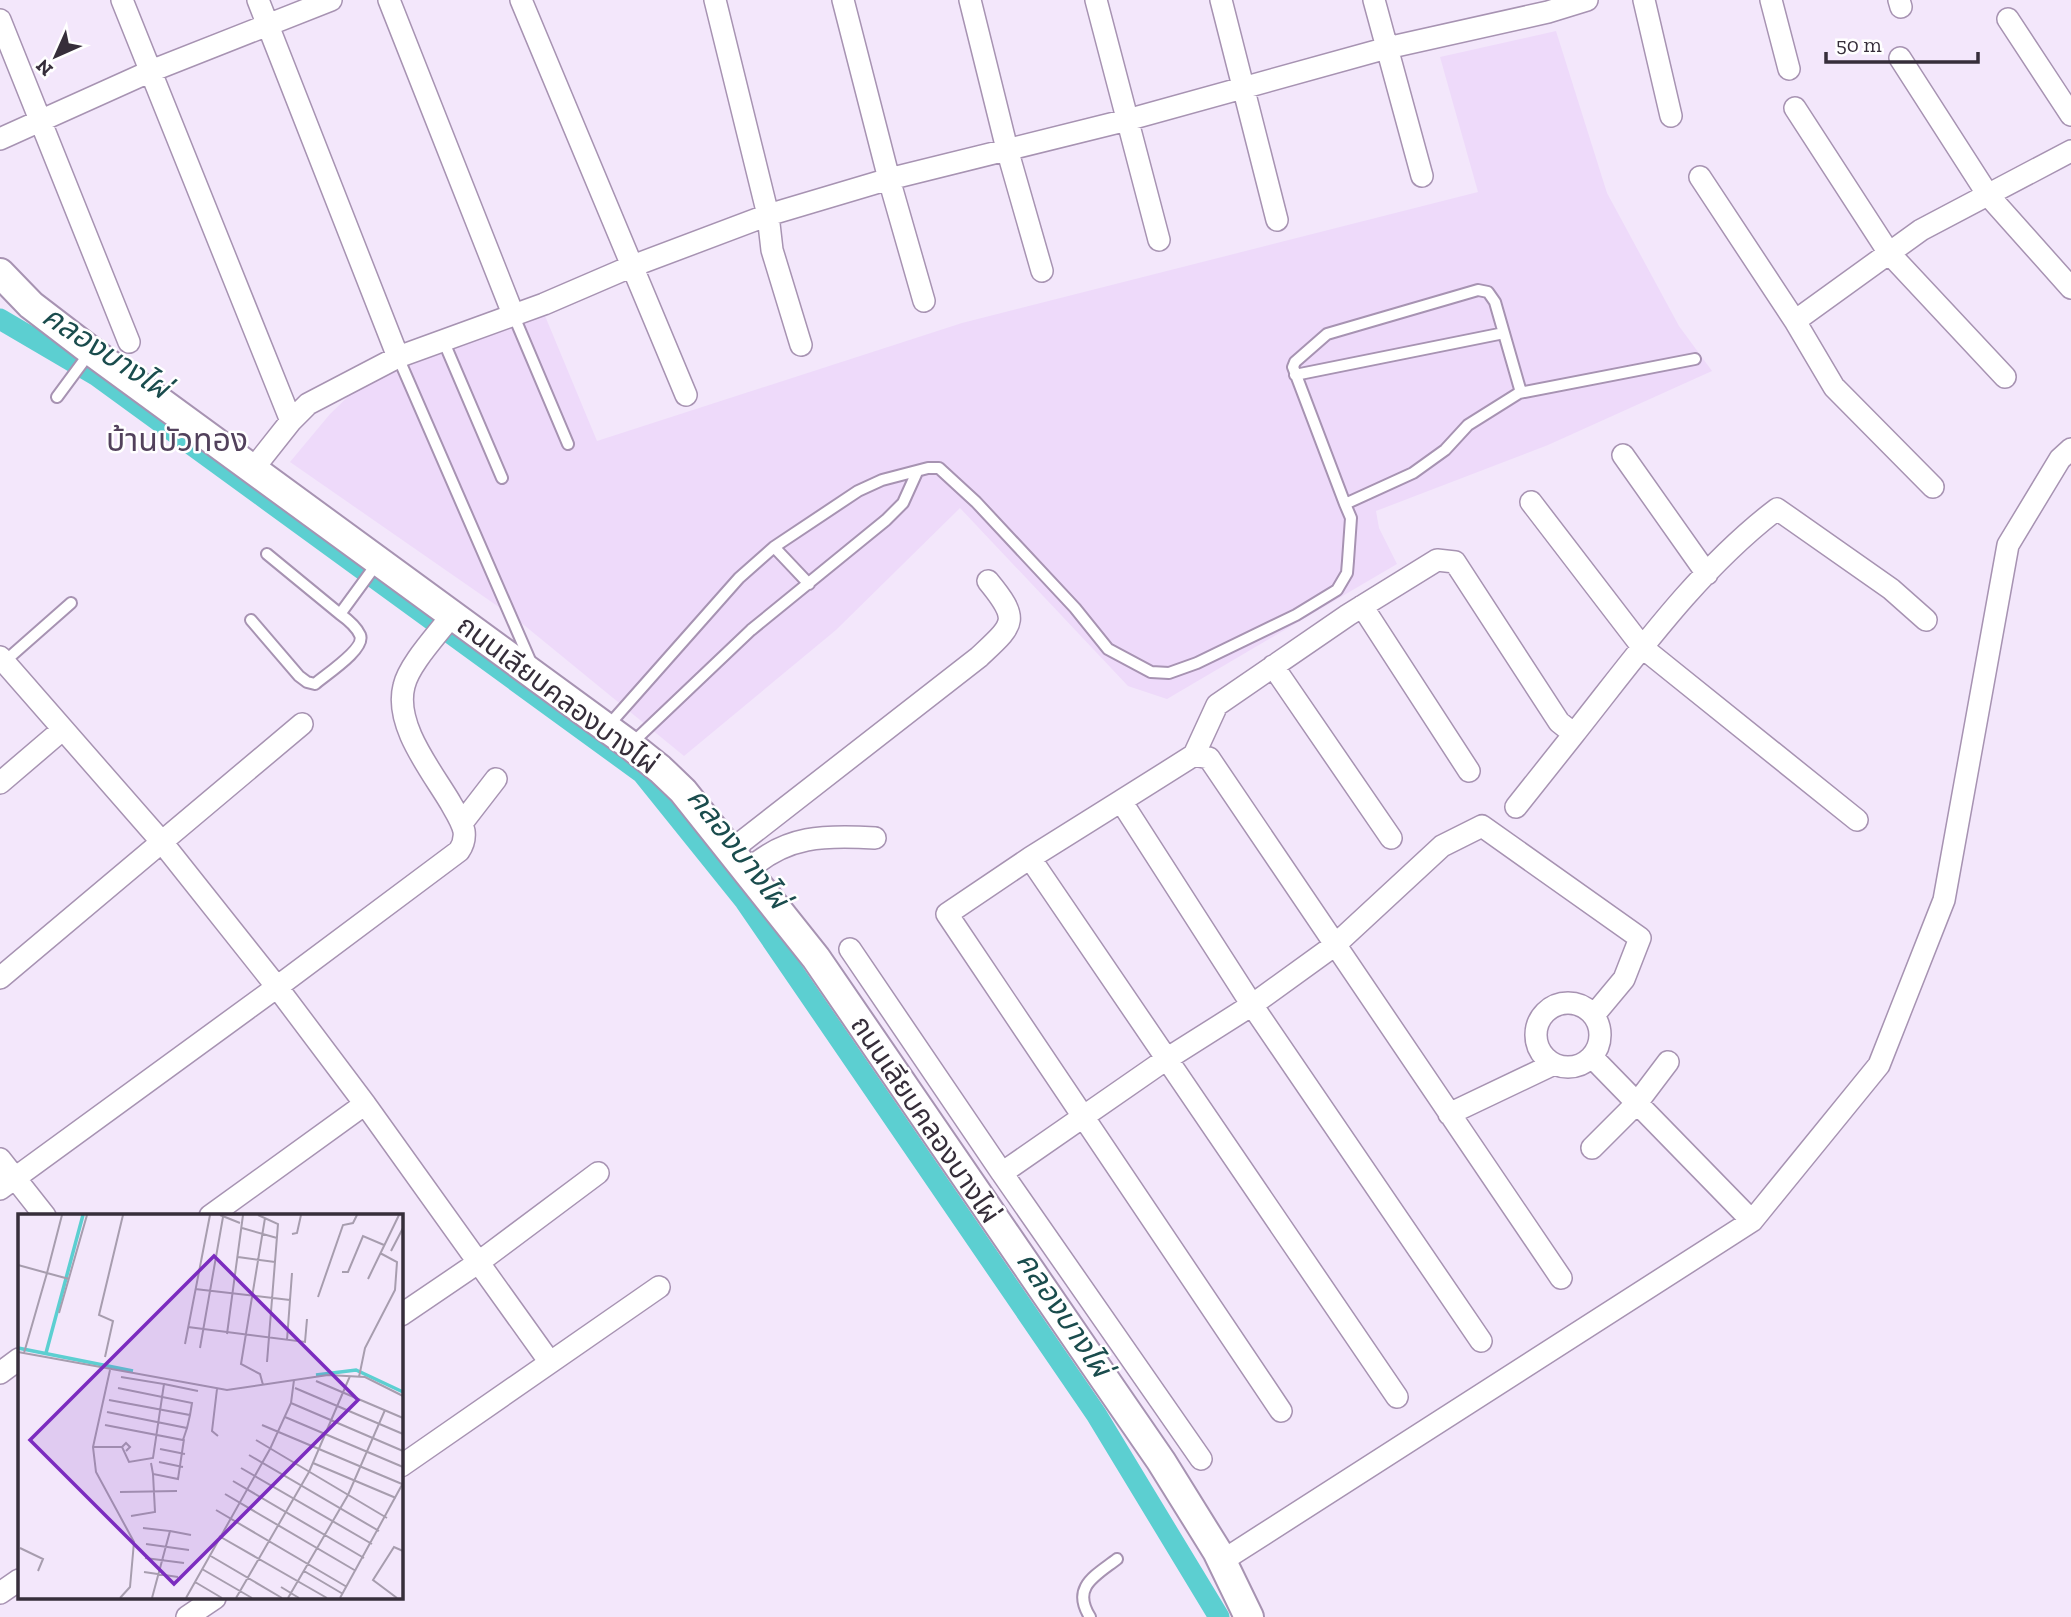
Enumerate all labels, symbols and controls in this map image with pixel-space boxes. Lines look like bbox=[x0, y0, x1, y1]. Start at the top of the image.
north arrow bbox=[21, 21, 91, 91]
scale bar bbox=[1826, 21, 1978, 65]
text: 50 m bbox=[1836, 32, 1882, 57]
text: N bbox=[31, 54, 58, 81]
water label: คลองบางไผ่ bbox=[36, 298, 180, 408]
district label: บ้านบัวทอง bbox=[106, 421, 248, 459]
street label: ถนนเลียบคลองบางไผ่ bbox=[451, 608, 665, 781]
water label: คลองบางไผ่ bbox=[680, 780, 799, 919]
street label: ถนนเลียบคลองบางไผ่ bbox=[844, 1009, 1007, 1229]
inset map bbox=[18, 1214, 402, 1600]
water label: คลองบางไผ่ bbox=[1009, 1244, 1121, 1387]

